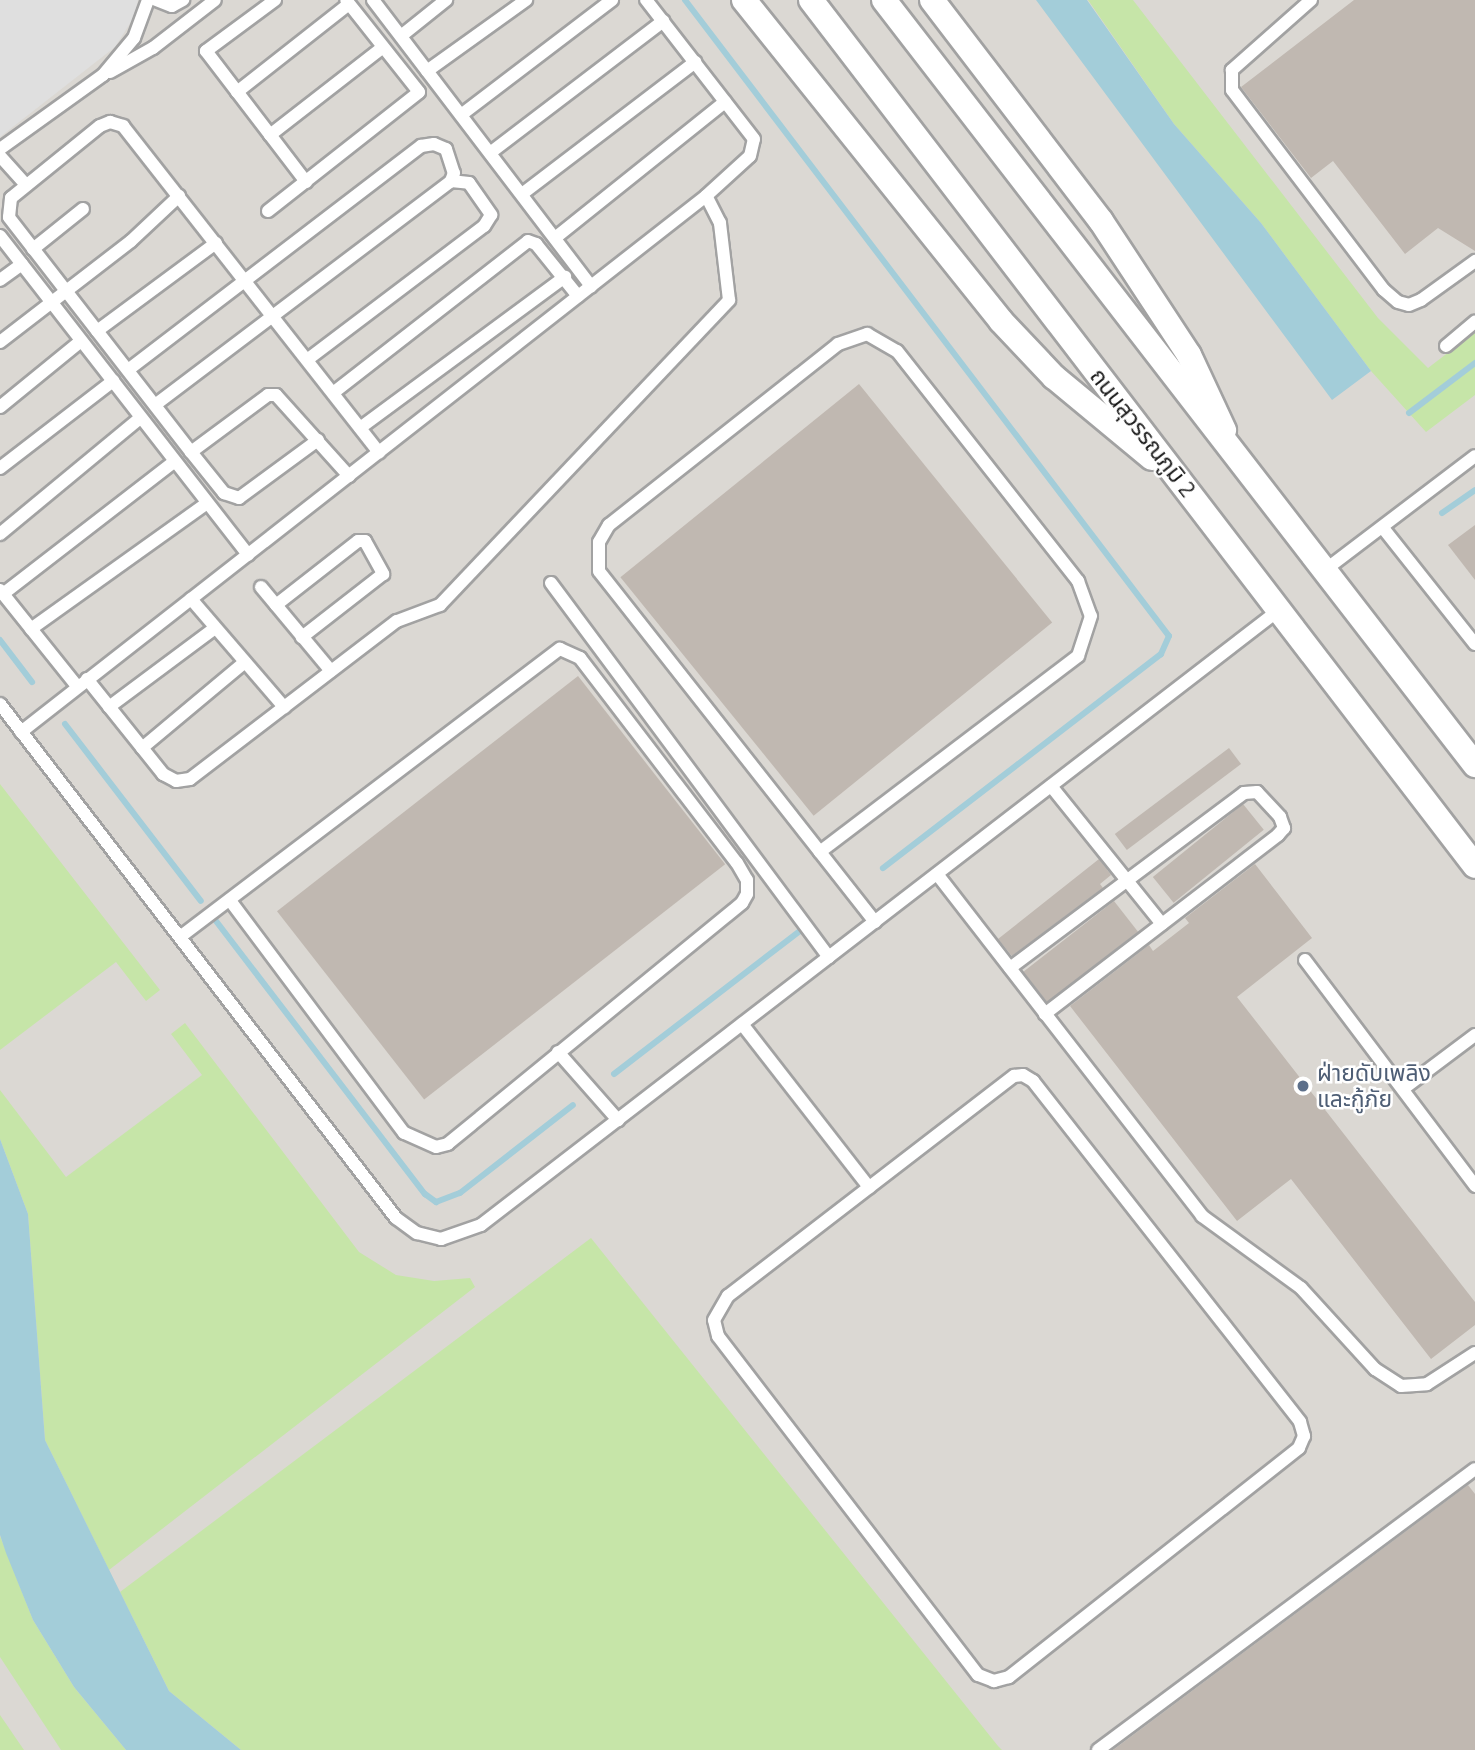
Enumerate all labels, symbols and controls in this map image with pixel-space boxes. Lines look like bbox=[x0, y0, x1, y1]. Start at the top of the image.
street label: ถนนสุวรรณภูมิ 2 bbox=[1084, 363, 1202, 503]
place label: ฝ่ายดับเพลิง และกู้ภัย bbox=[1317, 1059, 1431, 1113]
marker: ฝ่ายดับเพลิง และกู้ภัย bbox=[1295, 1078, 1311, 1094]

